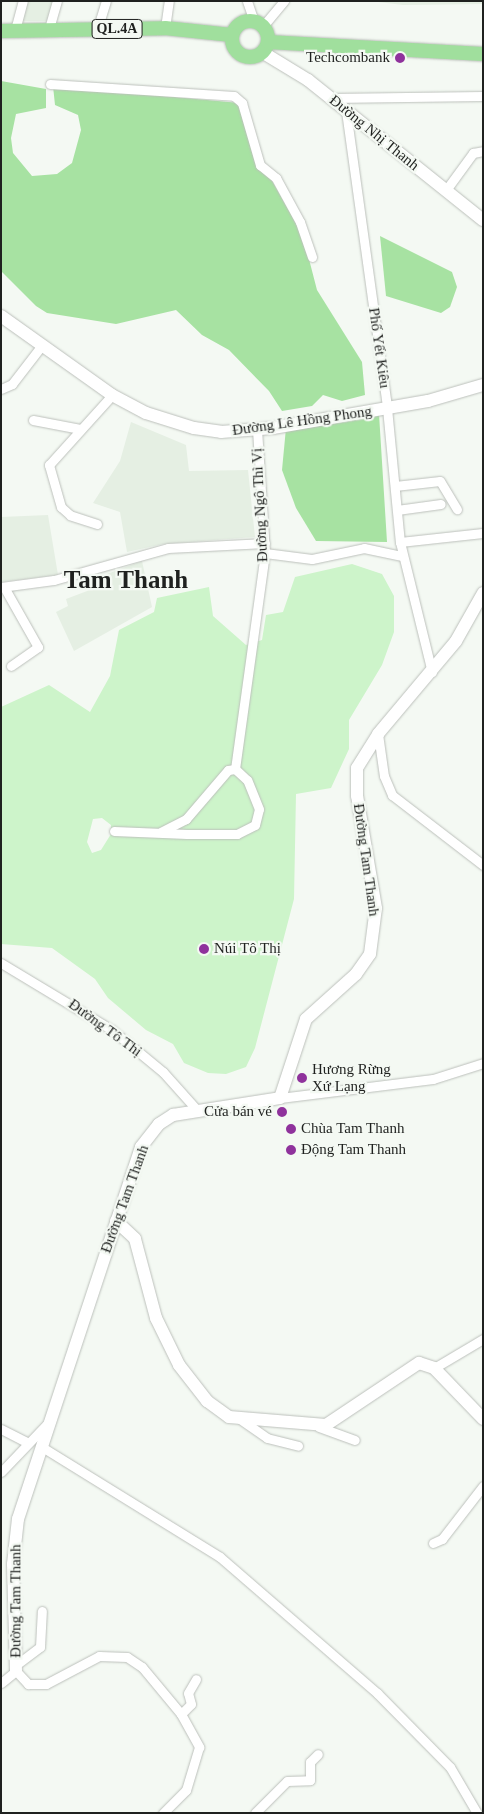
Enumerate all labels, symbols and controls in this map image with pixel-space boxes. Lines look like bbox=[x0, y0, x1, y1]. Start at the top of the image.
road number: QL.4A bbox=[91, 18, 143, 40]
place label: Techcombank bbox=[306, 49, 390, 67]
marker: Techcombank bbox=[394, 52, 406, 64]
street label: Đường Nhị Thanh bbox=[326, 91, 422, 175]
street label: Phố Yết Kiêu bbox=[364, 306, 394, 390]
street label: Đường Lê Hồng Phong bbox=[231, 402, 373, 440]
street label: Đường Ngô Thì Vị bbox=[248, 447, 272, 563]
district label: Tam Thanh bbox=[64, 565, 188, 595]
street label: Đường Tam Thanh bbox=[349, 802, 383, 918]
place label: Núi Tô Thị bbox=[214, 940, 281, 958]
marker: Núi Tô Thị bbox=[198, 943, 210, 955]
street label: Đường Tô Thị bbox=[65, 995, 145, 1061]
place label: Hương Rừng Xứ Lạng bbox=[312, 1060, 391, 1095]
marker: Hương Rừng Xứ Lạng bbox=[296, 1072, 308, 1084]
place label: Cửa bán vé bbox=[204, 1103, 272, 1121]
marker: Cửa bán vé bbox=[276, 1106, 288, 1118]
place label: Chùa Tam Thanh bbox=[301, 1120, 405, 1138]
marker: Chùa Tam Thanh bbox=[285, 1123, 297, 1135]
place label: Động Tam Thanh bbox=[301, 1141, 407, 1159]
street label: Đường Tam Thanh bbox=[97, 1142, 153, 1256]
marker: Động Tam Thanh bbox=[285, 1144, 297, 1156]
street label: Đường Tam Thanh bbox=[7, 1544, 25, 1658]

